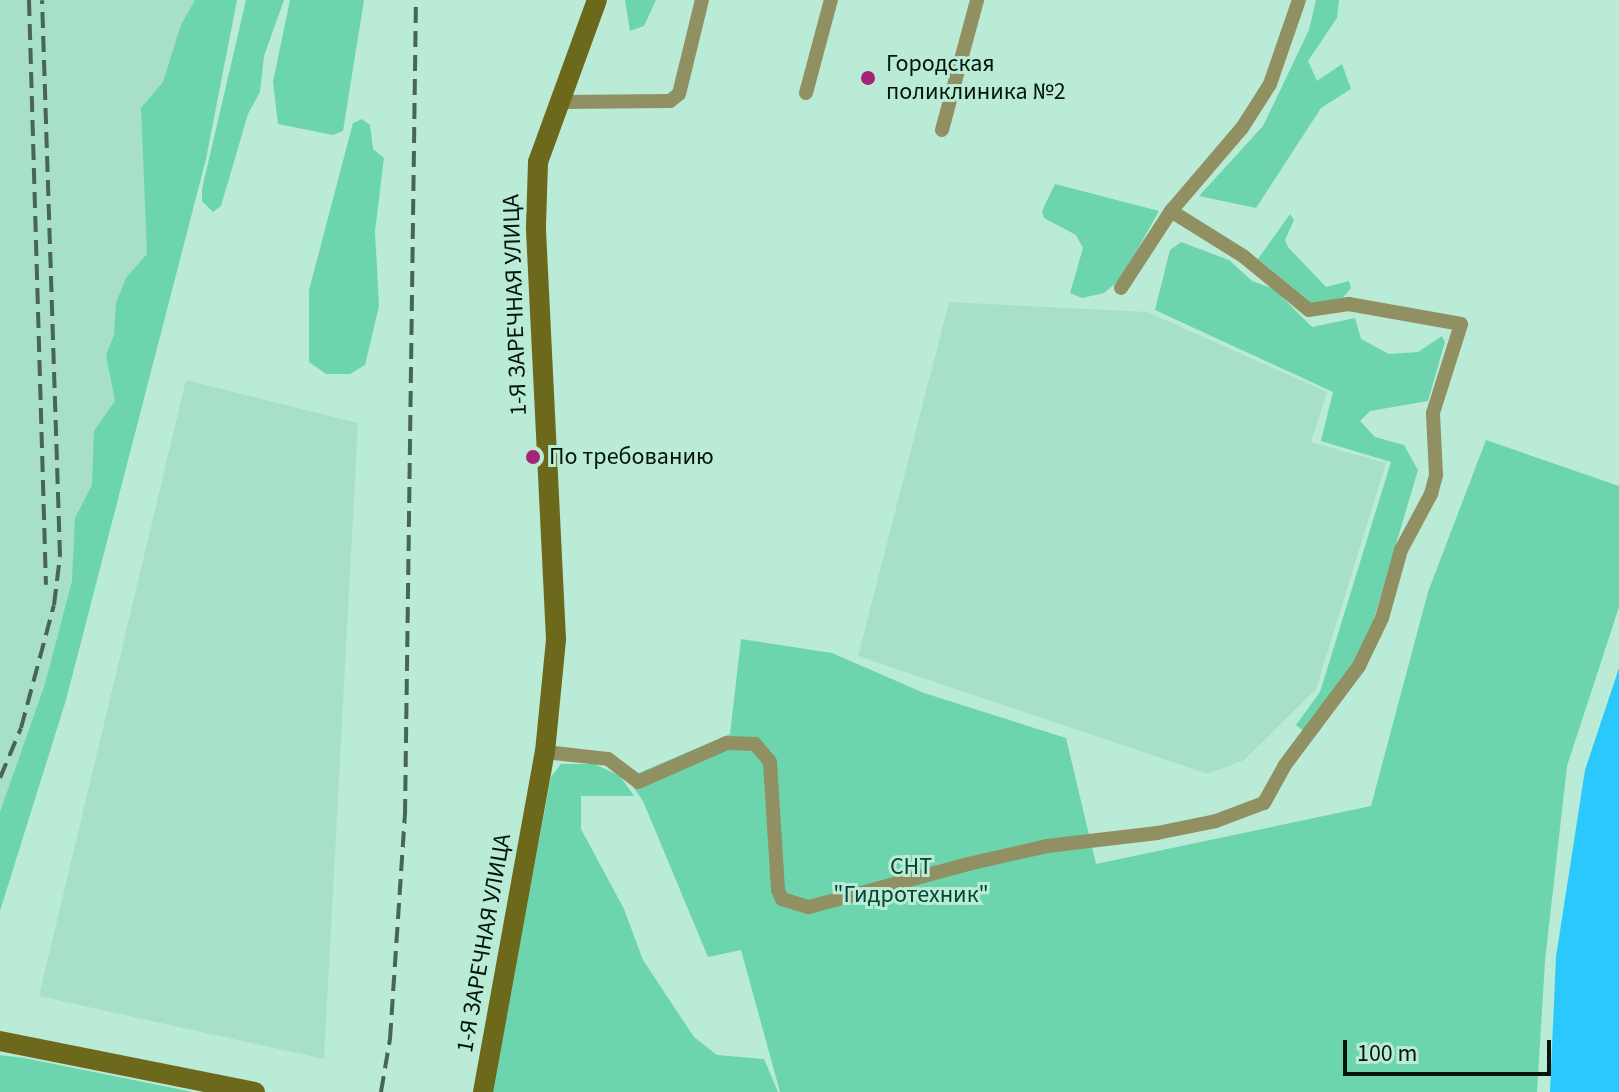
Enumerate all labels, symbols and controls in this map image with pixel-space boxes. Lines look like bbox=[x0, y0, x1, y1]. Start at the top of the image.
place label: Городская поликлиника №2 bbox=[886, 50, 1066, 106]
marker: Городская поликлиника №2 bbox=[857, 67, 879, 89]
street label: 1-Я ЗАРЕЧНАЯ УЛИЦА bbox=[497, 194, 533, 416]
place label: По требованию bbox=[549, 443, 714, 471]
marker: По требованию bbox=[524, 448, 542, 466]
street label: 1-Я ЗАРЕЧНАЯ УЛИЦА bbox=[451, 831, 517, 1055]
park label: СНТ "Гидротехник" bbox=[833, 853, 989, 909]
scale bar bbox=[1347, 1024, 1555, 1074]
text: 100 m bbox=[1357, 1036, 1417, 1071]

